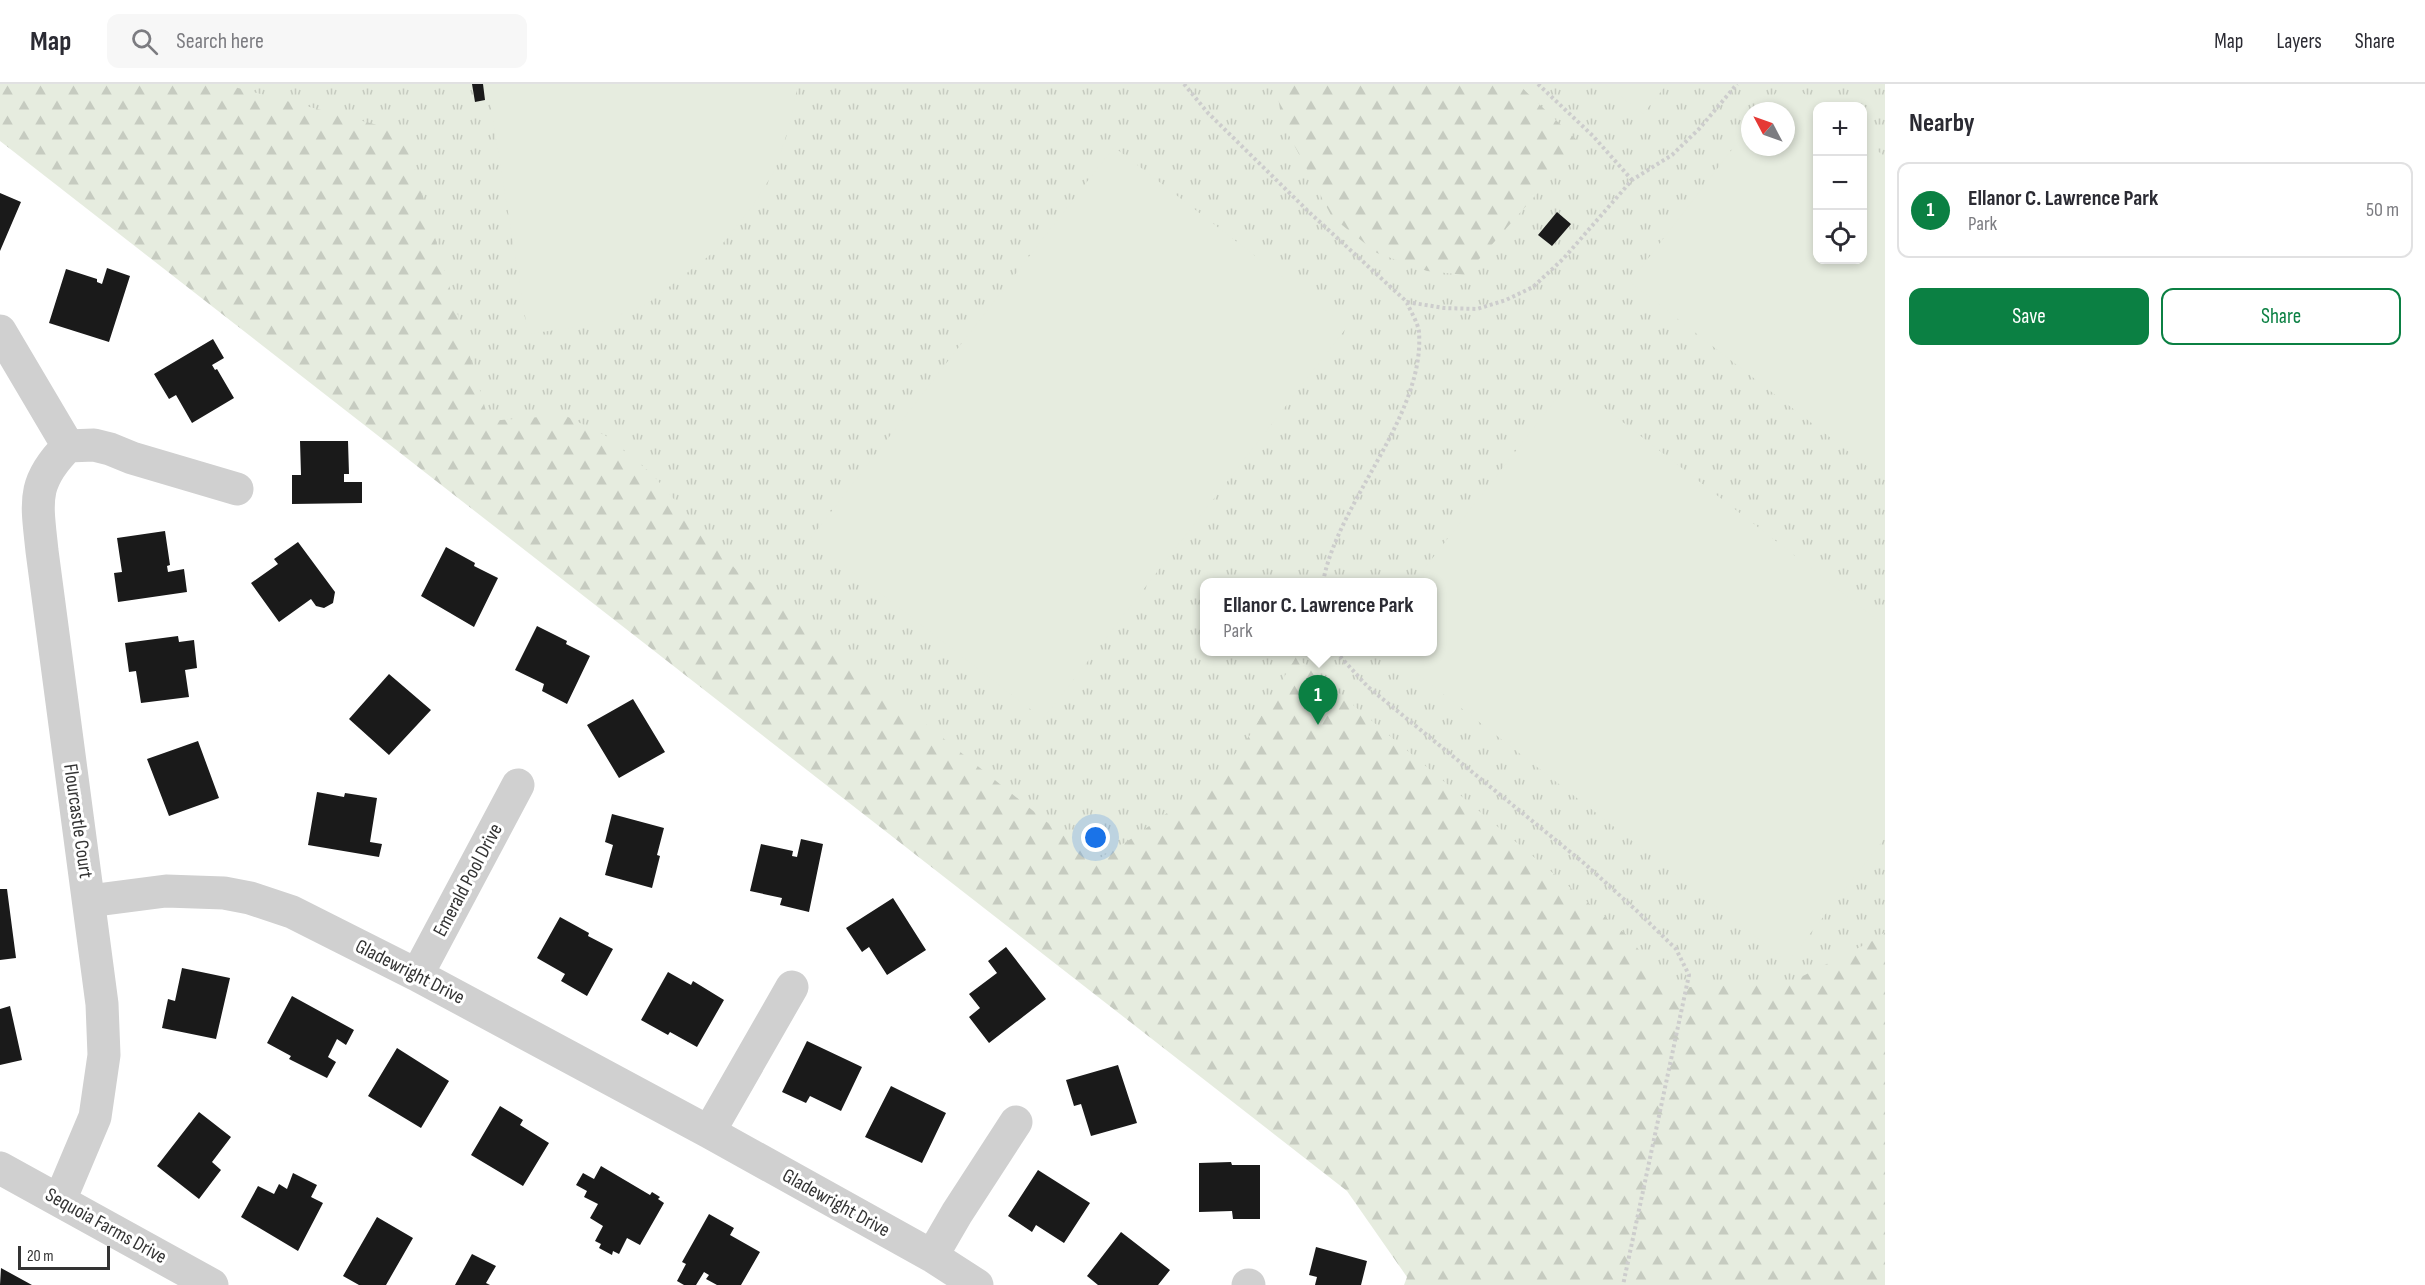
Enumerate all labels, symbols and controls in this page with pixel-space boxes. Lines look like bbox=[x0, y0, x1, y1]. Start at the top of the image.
search box bbox=[107, 14, 527, 68]
text: Map bbox=[30, 25, 71, 58]
icon: search bbox=[128, 25, 161, 58]
text: Search here bbox=[176, 28, 264, 55]
text: Map bbox=[2214, 29, 2243, 54]
text: Layers bbox=[2276, 29, 2322, 54]
text: Share bbox=[2355, 29, 2395, 54]
north arrow bbox=[1741, 102, 1795, 156]
map controls bbox=[1813, 102, 1867, 264]
button: + bbox=[1813, 102, 1867, 156]
text: Nearby bbox=[1909, 108, 1975, 139]
button: − bbox=[1813, 156, 1867, 210]
text: Ellanor C. Lawrence Park bbox=[1968, 185, 2158, 212]
text: 1 bbox=[1927, 198, 1934, 222]
text: 50 m bbox=[2366, 198, 2399, 222]
button: locate bbox=[1813, 210, 1867, 264]
text: Park bbox=[1968, 212, 1997, 236]
button: Save bbox=[1909, 288, 2149, 345]
button: Share bbox=[2161, 288, 2401, 345]
popup bbox=[1200, 578, 1437, 656]
text: Ellanor C. Lawrence Park bbox=[1223, 592, 1414, 619]
text: Park bbox=[1223, 619, 1253, 643]
pin: 1 bbox=[1298, 676, 1338, 725]
street label: Flourcastle Court bbox=[58, 762, 98, 880]
street label: Emerald Pool Drive bbox=[428, 819, 508, 941]
your location bbox=[1081, 823, 1110, 852]
street label: Gladewright Drive bbox=[351, 934, 469, 1010]
street label: Gladewright Drive bbox=[778, 1164, 894, 1242]
street label: Sequoia Farms Drive bbox=[41, 1183, 171, 1269]
scale bar bbox=[18, 1243, 110, 1270]
text: 20 m bbox=[27, 1247, 54, 1266]

